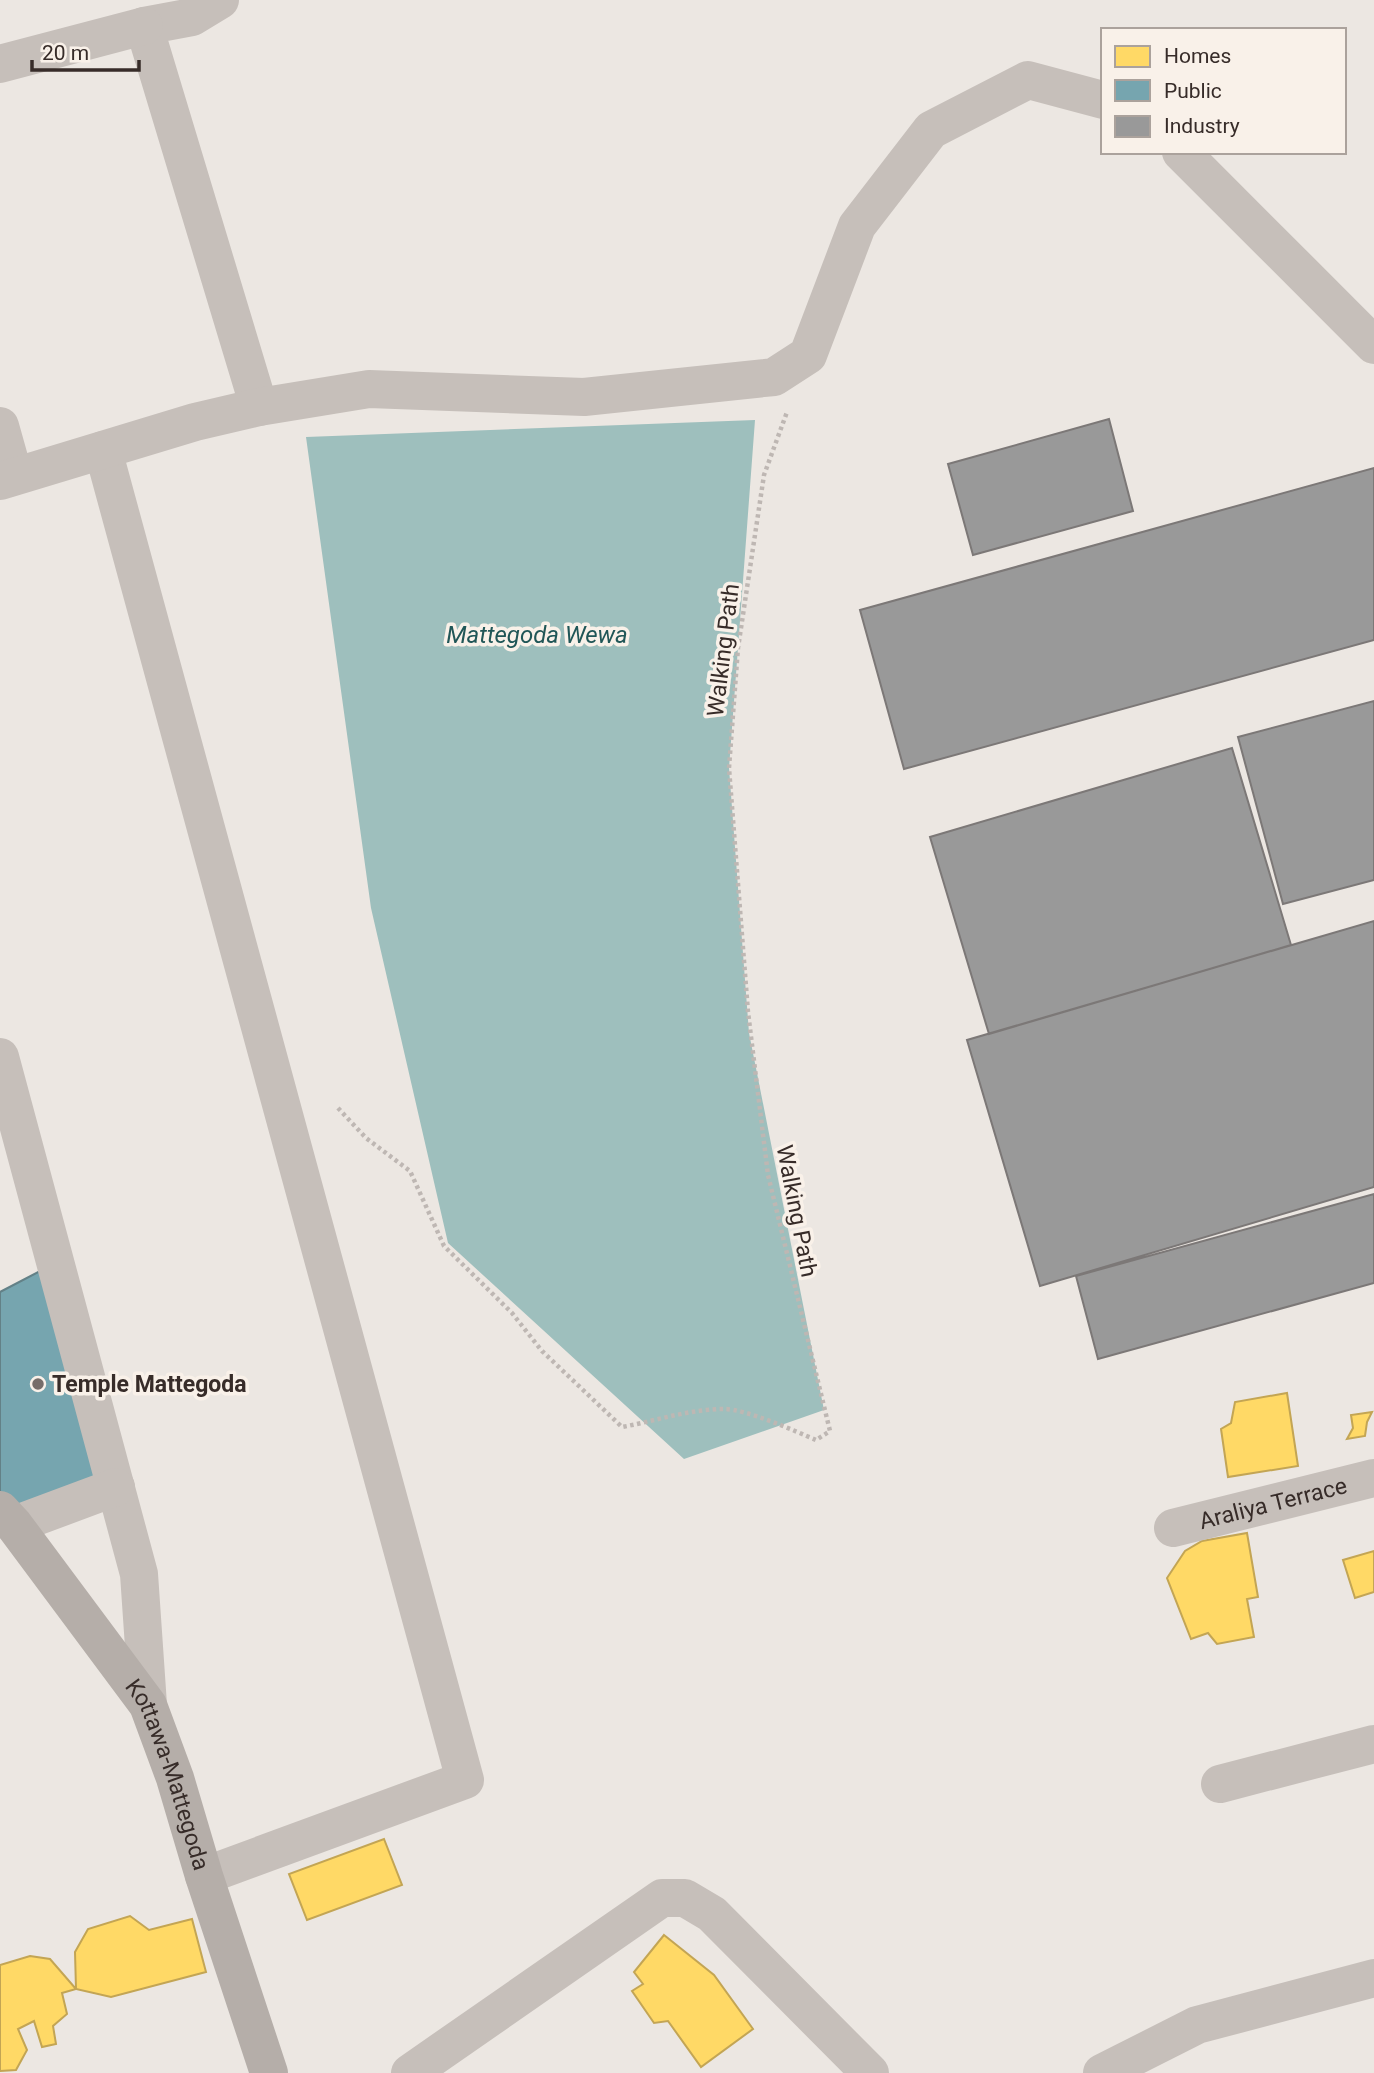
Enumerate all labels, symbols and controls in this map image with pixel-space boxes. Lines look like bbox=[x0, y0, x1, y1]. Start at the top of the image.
scale bar bbox=[32, 28, 138, 72]
legend bbox=[1101, 28, 1346, 154]
text: 20 m bbox=[42, 41, 89, 65]
text: Homes bbox=[1164, 44, 1231, 68]
text: Public bbox=[1164, 79, 1222, 103]
text: Industry bbox=[1164, 114, 1240, 138]
street label: Walking Path bbox=[702, 582, 745, 718]
water label: Mattegoda Wewa bbox=[446, 621, 628, 649]
street label: Walking Path bbox=[770, 1143, 823, 1279]
place label: Temple Mattegoda bbox=[52, 1371, 247, 1398]
marker: Temple Mattegoda bbox=[30, 1376, 46, 1392]
street label: Araliya Terrace bbox=[1196, 1472, 1350, 1535]
street label: Kottawa-Mattegoda bbox=[119, 1674, 215, 1874]

